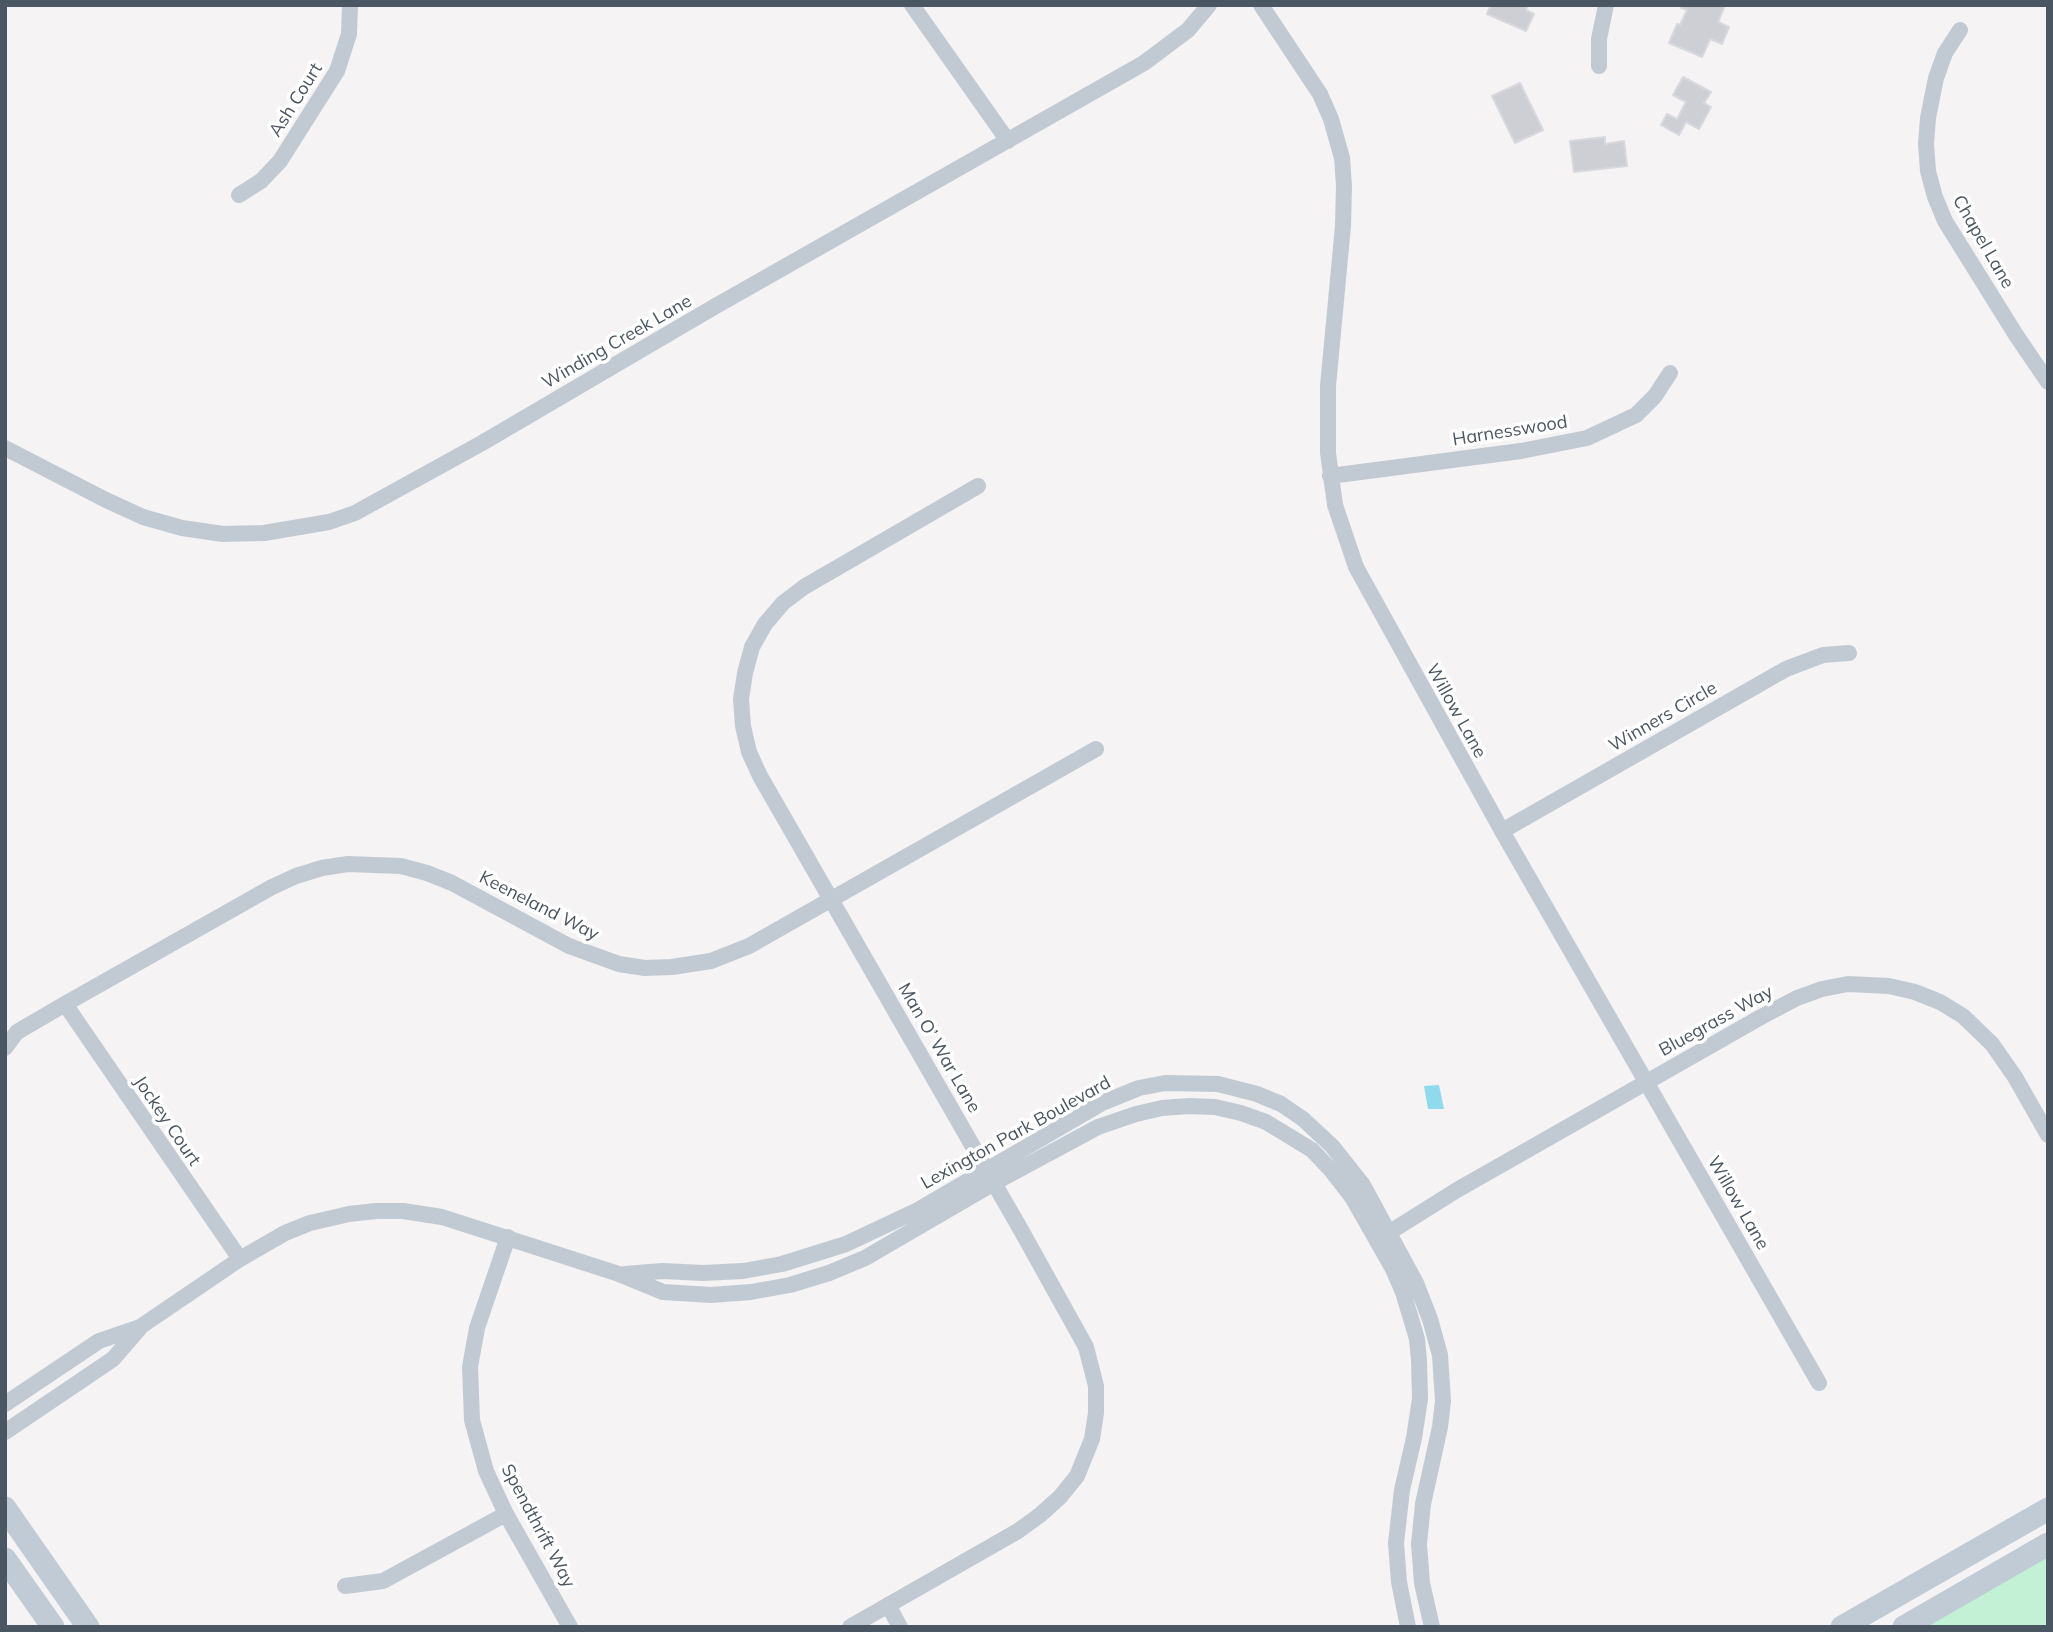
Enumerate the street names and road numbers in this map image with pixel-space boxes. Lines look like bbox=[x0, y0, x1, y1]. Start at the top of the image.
street label: Ash Court bbox=[265, 59, 327, 141]
street label: Chapel Lane bbox=[1948, 191, 2018, 293]
street label: Winding Creek Lane bbox=[538, 290, 696, 394]
street label: Harnesswood bbox=[1451, 411, 1569, 451]
street label: Willow Lane bbox=[1421, 660, 1491, 762]
street label: Winners Circle bbox=[1605, 677, 1721, 757]
street label: Keeneland Way bbox=[476, 867, 602, 945]
street label: Man O’ War Lane bbox=[893, 979, 985, 1117]
street label: Bluegrass Way bbox=[1655, 981, 1777, 1061]
street label: Jockey Court bbox=[129, 1072, 205, 1170]
street label: Lexington Park Boulevard bbox=[917, 1072, 1115, 1194]
street label: Willow Lane bbox=[1703, 1152, 1773, 1254]
street label: Spendthrift Way bbox=[496, 1461, 580, 1591]

